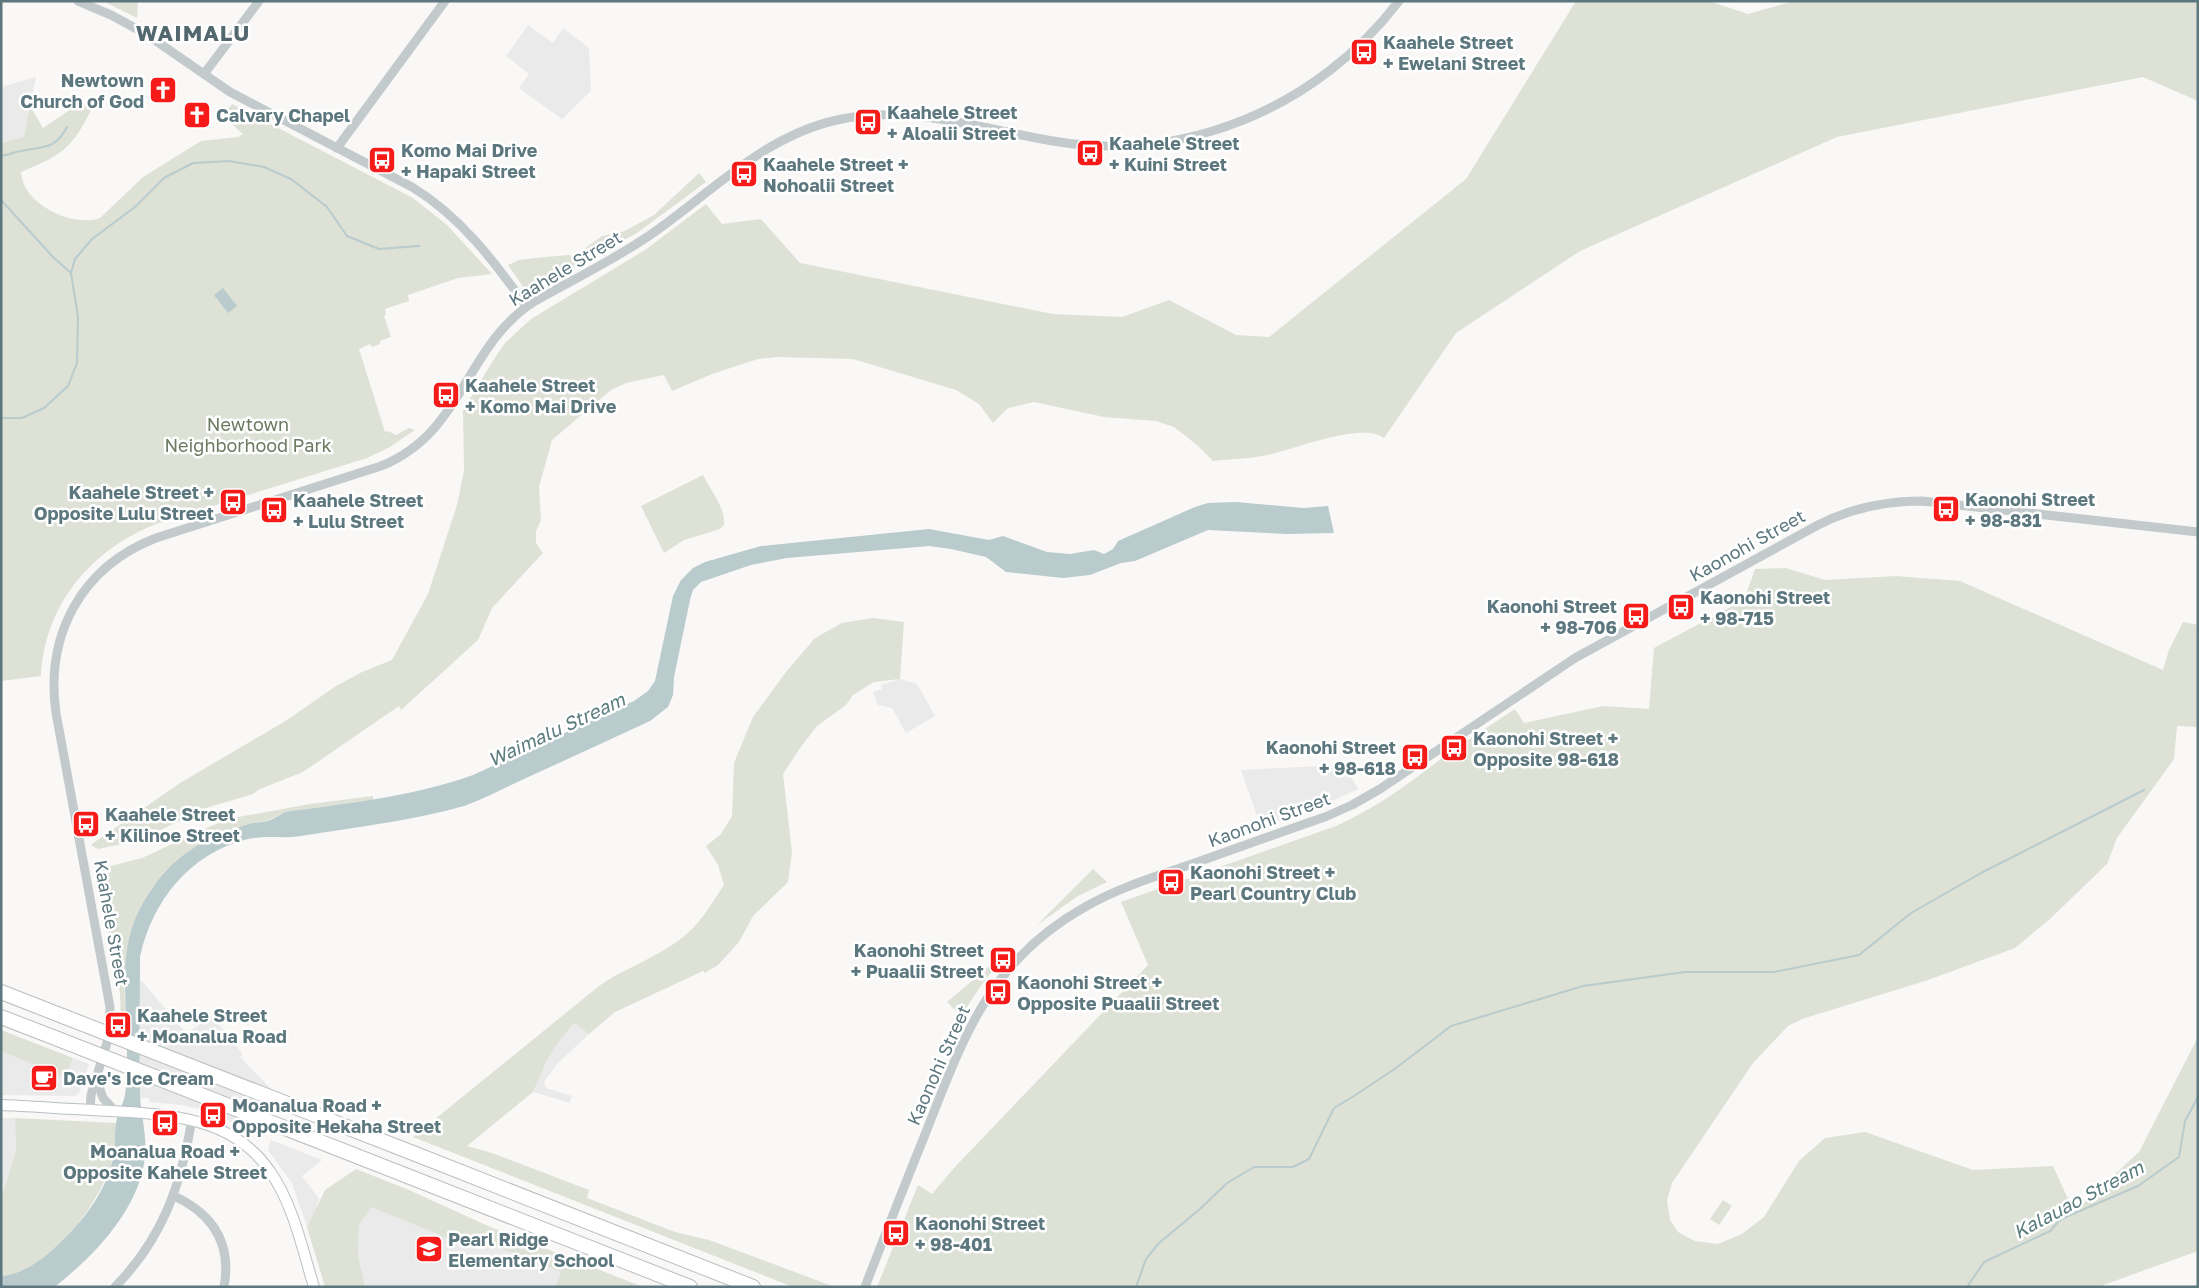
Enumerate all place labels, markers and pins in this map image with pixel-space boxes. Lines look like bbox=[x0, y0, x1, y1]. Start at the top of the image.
place label: Kaahele Street + Ewelani Street bbox=[1383, 31, 1525, 74]
bus stop icon: Kaahele Street + Ewelani Street bbox=[1349, 37, 1379, 67]
place label: Newtown Church of God bbox=[20, 69, 144, 112]
church icon: Newtown Church of God bbox=[148, 75, 178, 105]
church icon: Calvary Chapel bbox=[182, 100, 212, 130]
place label: Kaahele Street + Aloalii Street bbox=[887, 101, 1018, 144]
place label: Calvary Chapel bbox=[216, 104, 350, 126]
bus stop icon: Kaahele Street + Aloalii Street bbox=[853, 107, 883, 137]
place label: Kaahele Street + Kuini Street bbox=[1109, 132, 1240, 175]
bus stop icon: Kaahele Street + Kuini Street bbox=[1075, 138, 1105, 168]
place label: Komo Mai Drive + Hapaki Street bbox=[401, 139, 538, 182]
bus stop icon: Komo Mai Drive + Hapaki Street bbox=[367, 145, 397, 175]
place label: Kaahele Street + Nohoalii Street bbox=[763, 153, 908, 196]
bus stop icon: Kaahele Street + Nohoalii Street bbox=[729, 159, 759, 189]
place label: Kaahele Street + Komo Mai Drive bbox=[465, 374, 617, 417]
bus stop icon: Kaahele Street + Komo Mai Drive bbox=[431, 380, 461, 410]
place label: Kaahele Street + Opposite Lulu Street bbox=[34, 481, 214, 524]
bus stop icon: Kaahele Street + Opposite Lulu Street bbox=[218, 487, 248, 517]
place label: Kaonohi Street + 98-831 bbox=[1965, 488, 2095, 531]
place label: Kaahele Street + Lulu Street bbox=[293, 489, 424, 532]
bus stop icon: Kaonohi Street + 98-831 bbox=[1931, 494, 1961, 524]
bus stop icon: Kaahele Street + Lulu Street bbox=[259, 495, 289, 525]
place label: Kaonohi Street + 98-715 bbox=[1700, 586, 1830, 629]
bus stop icon: Kaonohi Street + 98-715 bbox=[1666, 592, 1696, 622]
place label: Kaonohi Street + 98-706 bbox=[1487, 595, 1617, 638]
bus stop icon: Kaonohi Street + 98-706 bbox=[1621, 601, 1651, 631]
place label: Kaonohi Street + Opposite 98-618 bbox=[1473, 727, 1619, 770]
bus stop icon: Kaonohi Street + Opposite 98-618 bbox=[1439, 733, 1469, 763]
place label: Kaonohi Street + 98-618 bbox=[1266, 736, 1396, 779]
bus stop icon: Kaonohi Street + 98-618 bbox=[1400, 742, 1430, 772]
place label: Kaahele Street + Kilinoe Street bbox=[105, 803, 240, 846]
bus stop icon: Kaahele Street + Kilinoe Street bbox=[71, 809, 101, 839]
place label: Kaonohi Street + Pearl Country Club bbox=[1190, 861, 1356, 904]
bus stop icon: Kaonohi Street + Pearl Country Club bbox=[1156, 867, 1186, 897]
place label: Kaonohi Street + Puaalii Street bbox=[851, 939, 984, 982]
bus stop icon: Kaonohi Street + Puaalii Street bbox=[988, 945, 1018, 975]
place label: Kaonohi Street + Opposite Puaalii Street bbox=[1017, 971, 1219, 1014]
bus stop icon: Kaonohi Street + Opposite Puaalii Street bbox=[983, 977, 1013, 1007]
place label: Kaahele Street + Moanalua Road bbox=[137, 1004, 287, 1047]
bus stop icon: Kaahele Street + Moanalua Road bbox=[103, 1010, 133, 1040]
cafe icon: Dave's Ice Cream bbox=[29, 1063, 59, 1093]
place label: Dave's Ice Cream bbox=[63, 1067, 214, 1089]
place label: Moanalua Road + Opposite Hekaha Street bbox=[232, 1094, 441, 1137]
bus stop icon: Moanalua Road + Opposite Hekaha Street bbox=[198, 1100, 228, 1130]
bus stop icon: Moanalua Road + Opposite Kahele Street bbox=[150, 1108, 180, 1138]
place label: Moanalua Road + Opposite Kahele Street bbox=[63, 1140, 267, 1183]
place label: Kaonohi Street + 98-401 bbox=[915, 1212, 1045, 1255]
bus stop icon: Kaonohi Street + 98-401 bbox=[881, 1218, 911, 1248]
place label: Pearl Ridge Elementary School bbox=[448, 1228, 614, 1271]
school or university icon: Pearl Ridge Elementary School bbox=[414, 1234, 444, 1264]

